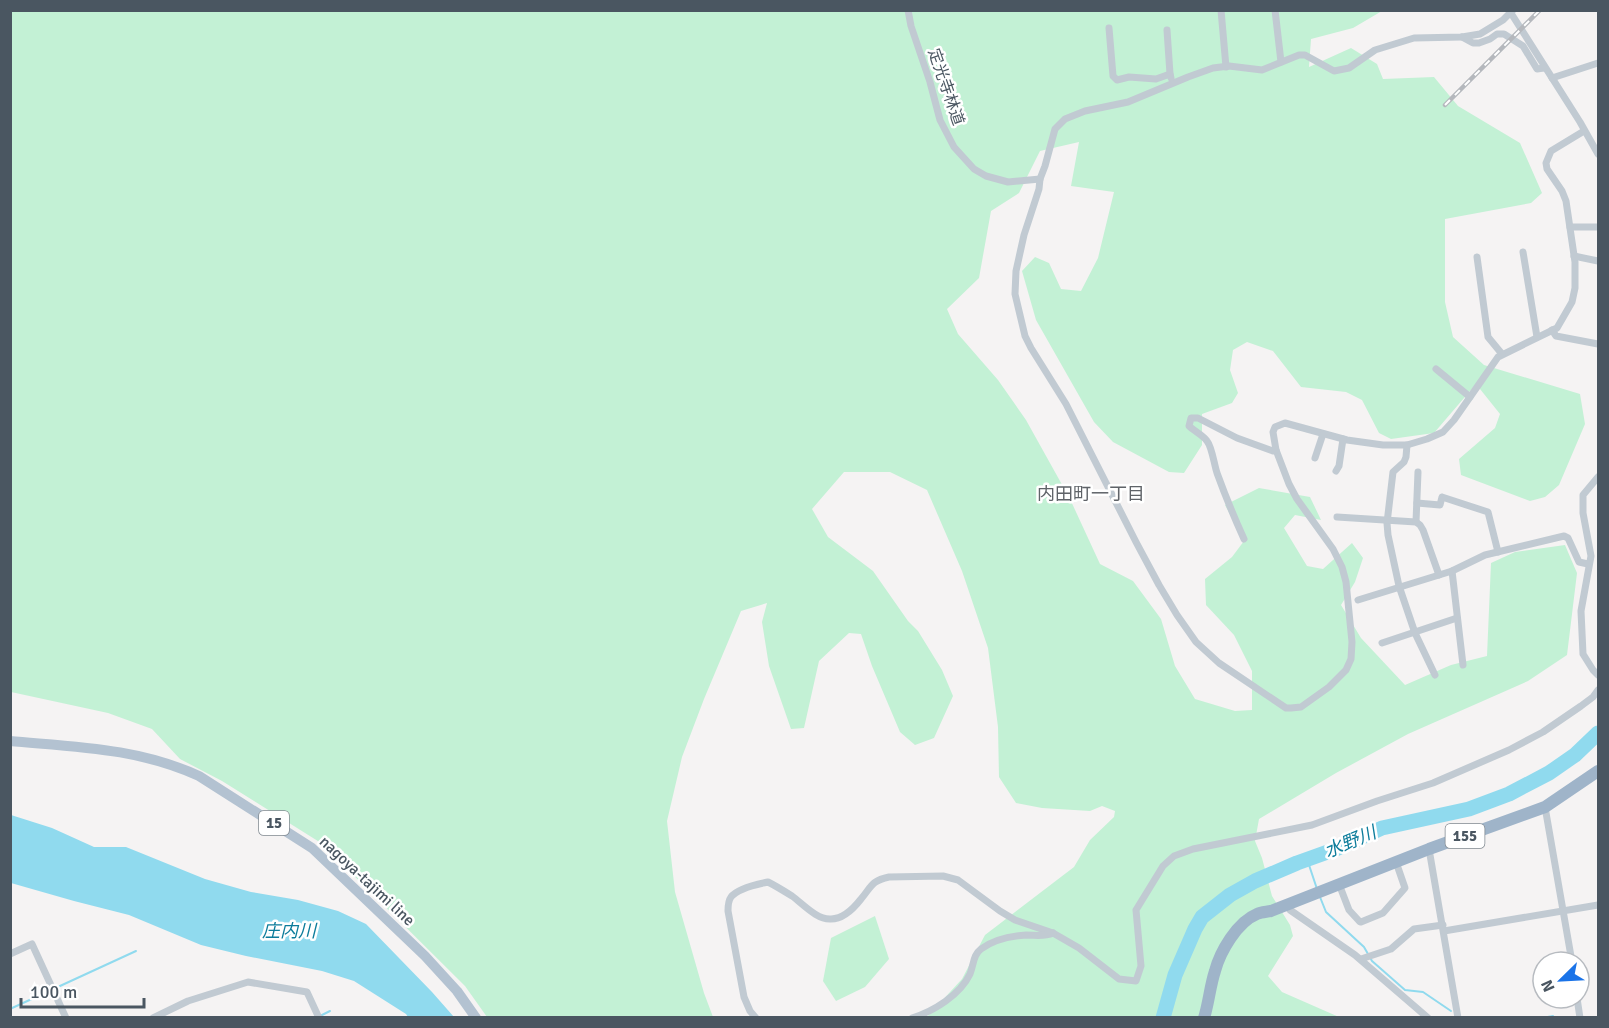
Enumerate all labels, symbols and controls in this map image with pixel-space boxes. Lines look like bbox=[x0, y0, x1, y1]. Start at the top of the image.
street label: 定光寺林道 bbox=[924, 46, 968, 128]
district label: 内田町一丁目 bbox=[1037, 483, 1145, 505]
road number: 15 bbox=[259, 811, 289, 835]
water label: 水野川 bbox=[1321, 821, 1381, 863]
road number: 155 bbox=[1446, 824, 1484, 848]
street label: nagoya-tajimi line bbox=[315, 832, 419, 930]
water label: 庄内川 bbox=[262, 920, 318, 942]
north arrow bbox=[1531, 950, 1591, 1010]
scale bar bbox=[21, 971, 144, 1009]
text: N bbox=[1537, 977, 1560, 995]
text: 100 m bbox=[30, 981, 77, 1003]

